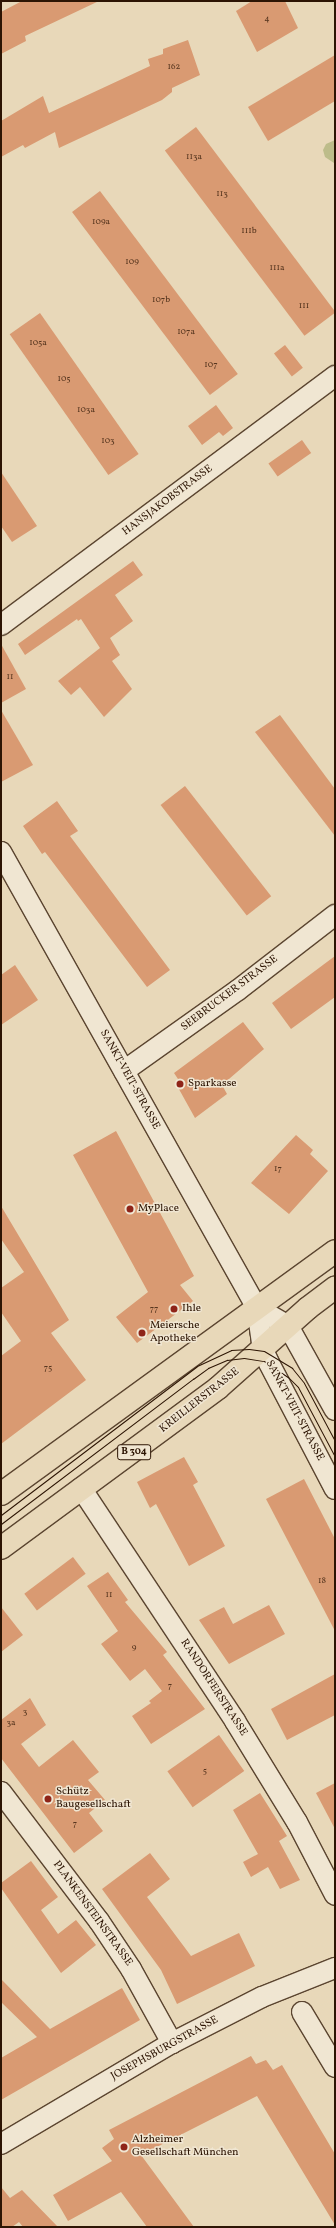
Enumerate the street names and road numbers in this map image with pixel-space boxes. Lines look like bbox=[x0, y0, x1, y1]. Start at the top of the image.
street label: HANSJAKOBSTRASSE bbox=[120, 463, 216, 539]
street label: SEEBRUCKER STRASSE bbox=[179, 953, 281, 1035]
street label: SANKT-VEIT-STRASSE bbox=[96, 1028, 162, 1132]
street label: SANKT-VEIT-STRASSE bbox=[262, 1358, 326, 1464]
street label: KREILLERSTRASSE bbox=[157, 1366, 243, 1436]
road number: B 304 bbox=[117, 1444, 151, 1460]
street label: RANDORFERSTRASSE bbox=[177, 1637, 249, 1739]
street label: PLANKENSTEINSTRASSE bbox=[49, 1859, 135, 1969]
street label: JOSEPHSBURGSTRASSE bbox=[109, 2014, 221, 2084]

